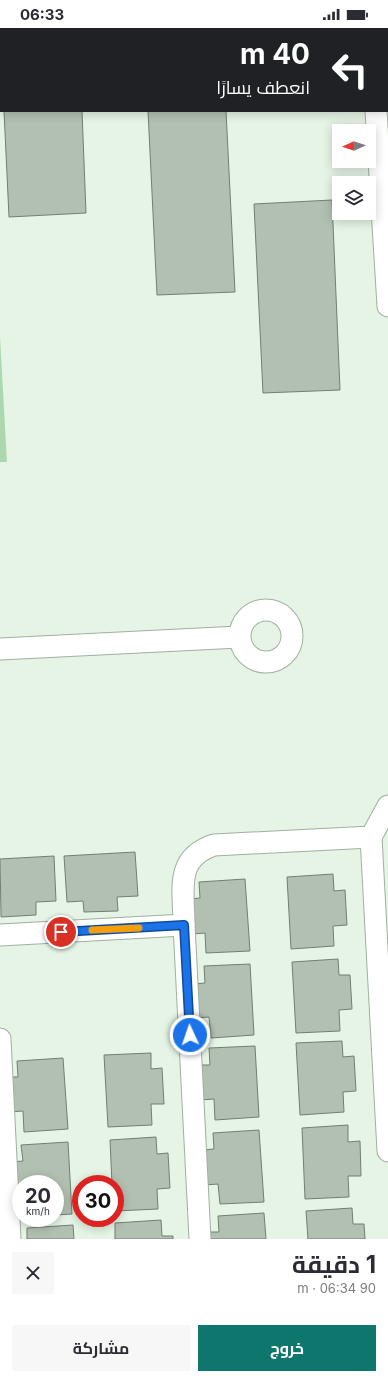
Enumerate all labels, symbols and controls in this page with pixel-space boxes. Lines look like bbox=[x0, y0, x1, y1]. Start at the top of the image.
text: 06:33 bbox=[20, 5, 64, 24]
text: 40 m bbox=[240, 37, 310, 71]
icon: left bbox=[324, 44, 376, 96]
text: انعطف يسارًا bbox=[216, 77, 310, 98]
north arrow bbox=[332, 124, 376, 168]
map controls bbox=[332, 124, 376, 220]
button: layers bbox=[332, 176, 376, 220]
pin bbox=[44, 915, 78, 949]
icon: arrive bbox=[50, 921, 72, 943]
position arrow bbox=[169, 1014, 211, 1056]
speed limit sign: 30 bbox=[72, 1175, 124, 1227]
text: 20 bbox=[25, 1184, 51, 1208]
text: km/h bbox=[26, 1205, 50, 1217]
text: 1 دقيقة bbox=[292, 1250, 376, 1279]
button: close bbox=[12, 1252, 54, 1294]
text: 90 m · 06:34 bbox=[297, 1280, 376, 1296]
button: مشاركة bbox=[12, 1325, 190, 1371]
button: خروج bbox=[198, 1325, 376, 1371]

